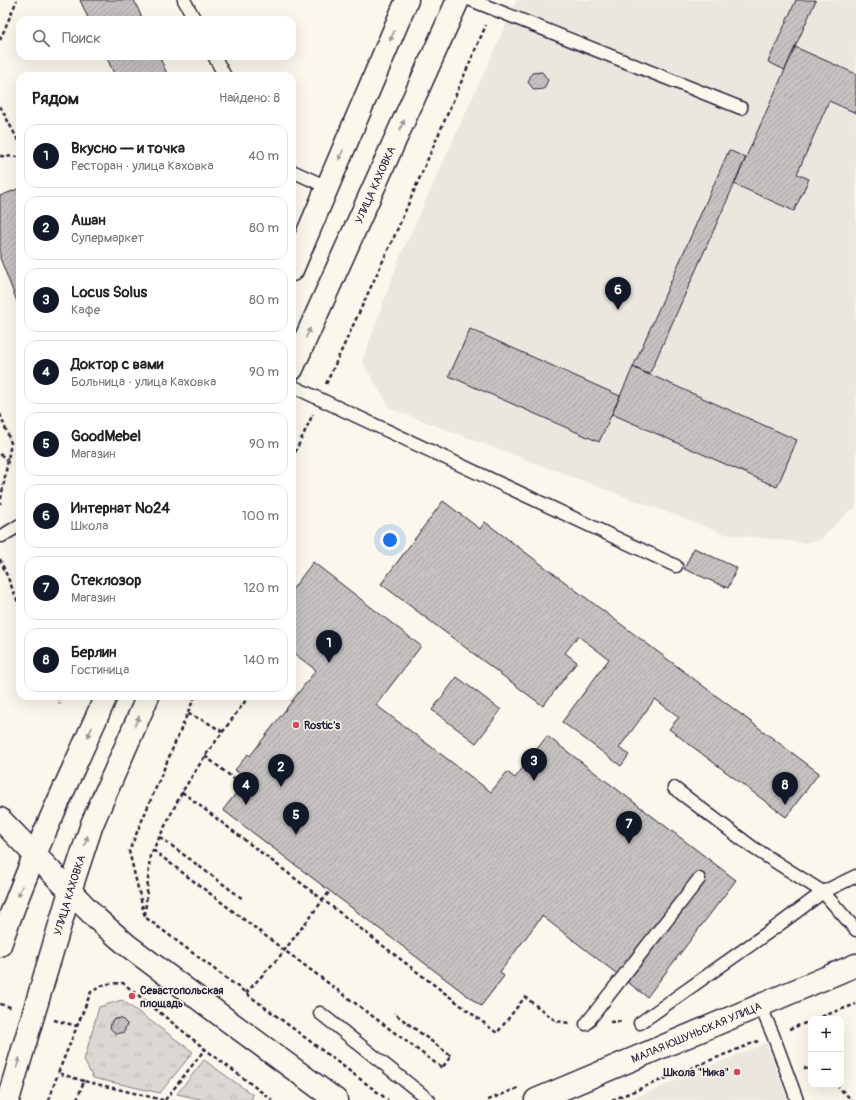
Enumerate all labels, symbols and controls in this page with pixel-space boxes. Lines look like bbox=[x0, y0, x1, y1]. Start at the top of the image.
search box bbox=[16, 16, 296, 60]
icon: search bbox=[30, 27, 52, 49]
text: Поиск bbox=[62, 29, 101, 48]
one-way arrow bbox=[389, 30, 395, 41]
text: Рядом bbox=[32, 88, 79, 109]
text: Найдено: 8 bbox=[219, 90, 280, 106]
one-way arrow bbox=[399, 119, 405, 131]
text: Вкусно — и точка bbox=[71, 139, 185, 158]
street label: УЛИЦА КАХОВКА bbox=[352, 144, 398, 225]
text: 1 bbox=[43, 148, 49, 164]
text: 40 m bbox=[248, 148, 279, 164]
one-way arrow bbox=[338, 150, 344, 161]
text: Ресторан · улица Каховка bbox=[71, 158, 214, 174]
text: Ашан bbox=[71, 211, 106, 230]
text: 2 bbox=[42, 220, 50, 236]
text: 80 m bbox=[249, 220, 279, 236]
text: Супермаркет bbox=[71, 230, 144, 246]
pin: 6 bbox=[605, 277, 631, 310]
text: Locus Solus bbox=[71, 283, 147, 302]
text: 3 bbox=[42, 292, 50, 308]
text: 80 m bbox=[249, 292, 279, 308]
text: Кафе bbox=[71, 302, 100, 318]
one-way arrow bbox=[305, 328, 311, 339]
text: Доктор с вами bbox=[71, 355, 164, 374]
text: 4 bbox=[42, 364, 50, 380]
text: 90 m bbox=[249, 364, 279, 380]
text: Больница · улица Каховка bbox=[71, 374, 216, 390]
text: GoodMebel bbox=[71, 427, 141, 446]
text: 5 bbox=[42, 436, 50, 452]
text: 90 m bbox=[249, 436, 279, 452]
text: Магазин bbox=[71, 446, 115, 462]
text: Интернат №24 bbox=[71, 499, 170, 518]
text: 6 bbox=[42, 508, 50, 524]
text: 100 m bbox=[242, 508, 279, 524]
text: Школа bbox=[71, 518, 108, 534]
your location bbox=[380, 530, 400, 550]
text: Стеклозор bbox=[71, 571, 141, 590]
text: 7 bbox=[43, 580, 49, 596]
text: 120 m bbox=[243, 580, 279, 596]
text: Магазин bbox=[71, 590, 115, 606]
pin: 1 bbox=[316, 630, 342, 663]
text: Берлин bbox=[71, 643, 117, 662]
text: 8 bbox=[43, 652, 49, 668]
text: 140 m bbox=[243, 652, 279, 668]
text: Гостиница bbox=[71, 662, 129, 678]
one-way arrow bbox=[134, 716, 140, 727]
place label: Rostic's bbox=[304, 719, 340, 732]
marker: Rostic's bbox=[291, 720, 301, 730]
one-way arrow bbox=[87, 726, 93, 738]
pin: 3 bbox=[521, 748, 547, 781]
pin: 2 bbox=[268, 754, 294, 787]
pin: 4 bbox=[233, 772, 259, 805]
pin: 8 bbox=[772, 772, 798, 805]
pin: 5 bbox=[283, 802, 309, 835]
pin: 7 bbox=[616, 811, 642, 844]
one-way arrow bbox=[83, 834, 89, 846]
street label: УЛИЦА КАХОВКА bbox=[51, 853, 88, 937]
one-way arrow bbox=[17, 886, 23, 897]
place label: Севастопольская площадь bbox=[140, 984, 223, 1010]
marker: Севастопольская площадь bbox=[127, 991, 137, 1001]
street label: МАЛАЯ ЮШУНЬСКАЯ УЛИЦА bbox=[629, 999, 763, 1066]
map controls bbox=[808, 1016, 844, 1088]
button: + bbox=[808, 1016, 844, 1052]
button: − bbox=[808, 1052, 844, 1088]
one-way arrow bbox=[15, 1056, 21, 1068]
place label: Школа "Ника" bbox=[663, 1066, 729, 1079]
marker: Школа "Ника" bbox=[732, 1067, 742, 1077]

